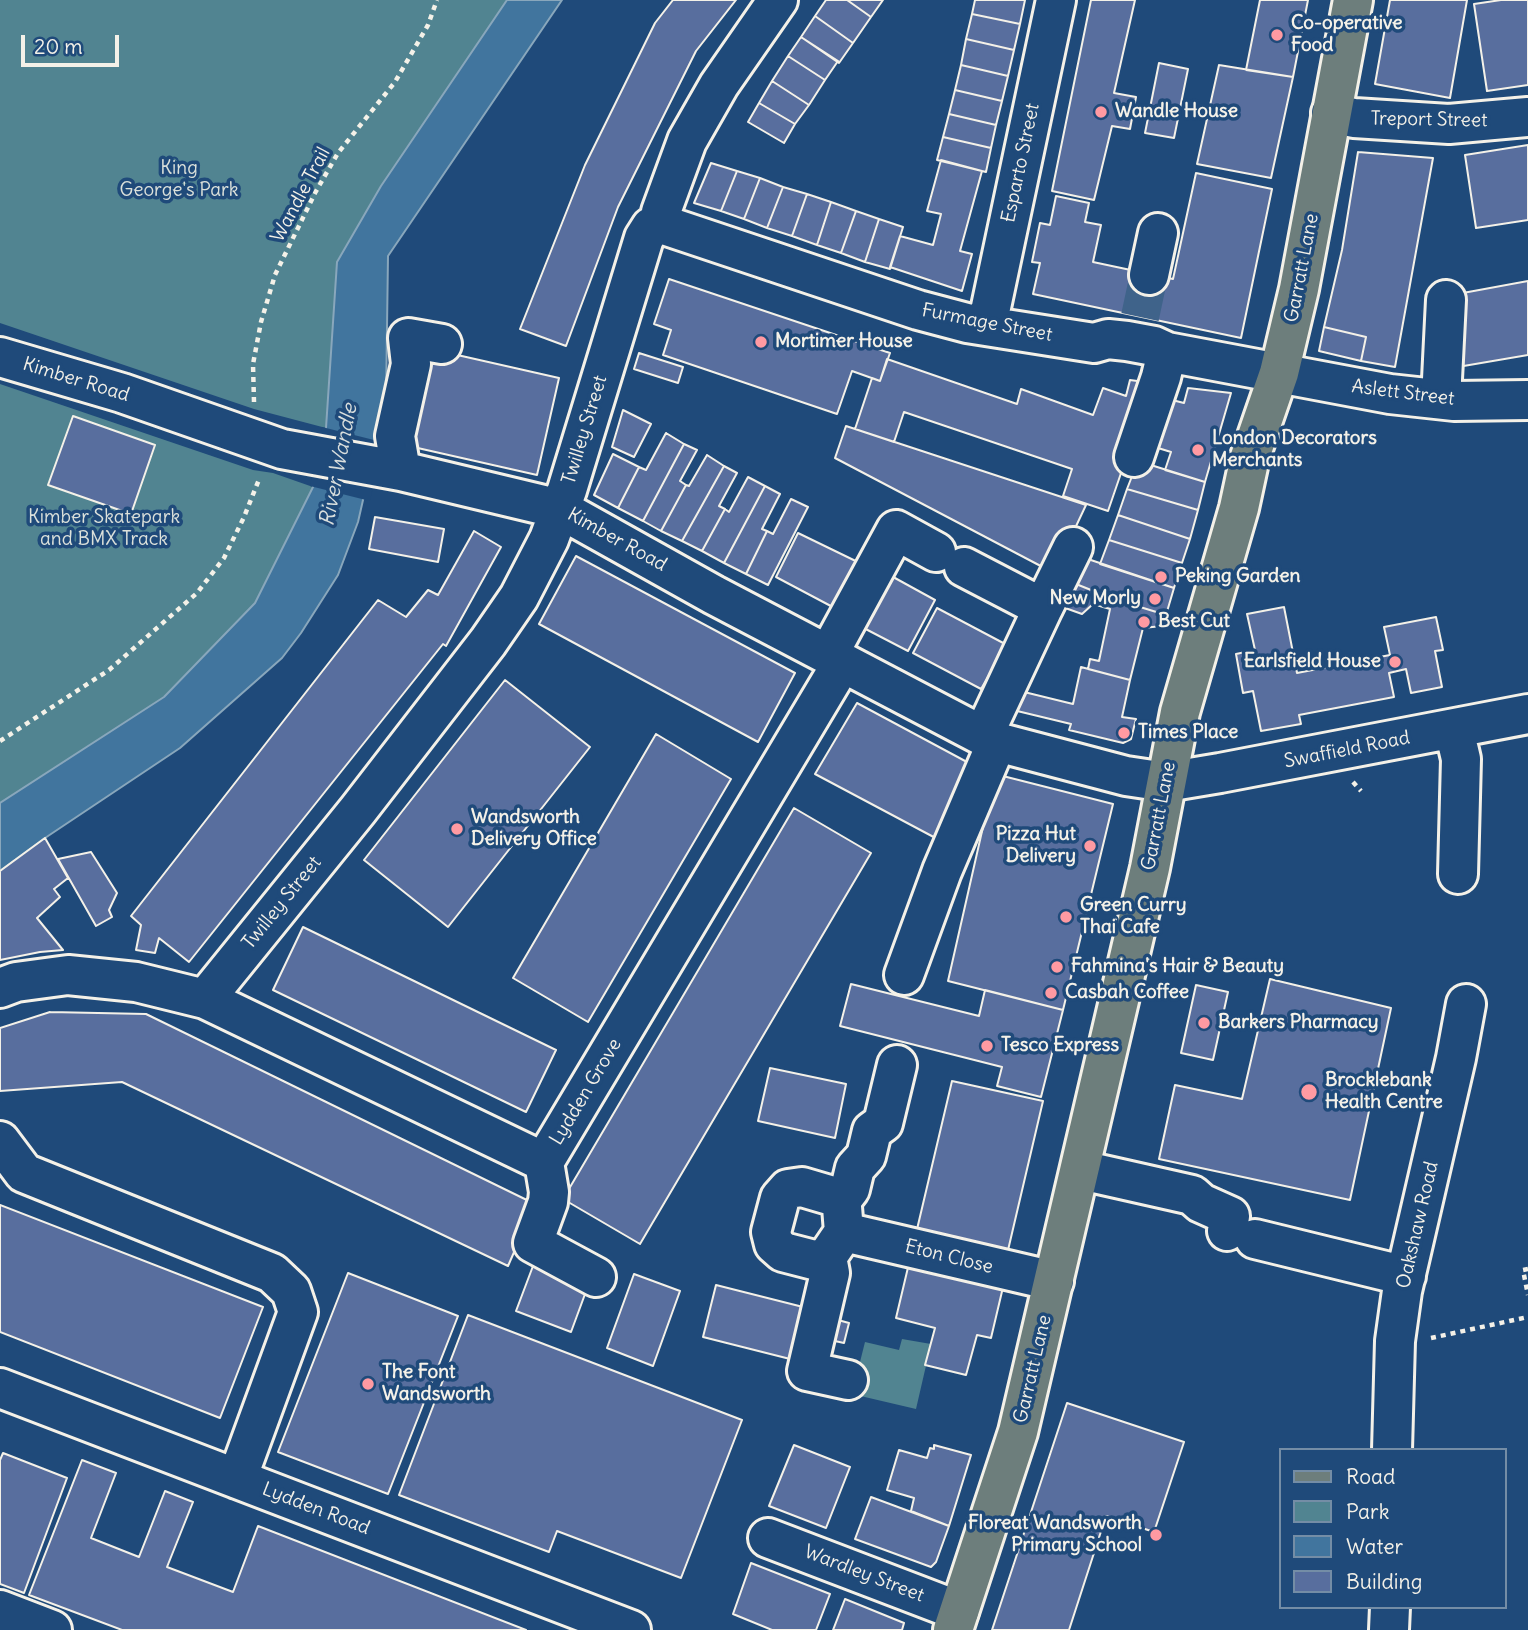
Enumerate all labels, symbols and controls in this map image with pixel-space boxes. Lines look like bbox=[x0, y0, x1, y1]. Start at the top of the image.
place label: Co-operative Food bbox=[1291, 13, 1402, 57]
scale bar bbox=[24, 21, 122, 65]
marker: Co-operative Food bbox=[1269, 27, 1285, 43]
text: 20 m bbox=[34, 33, 83, 60]
street label: Esparto Street bbox=[997, 101, 1045, 225]
place label: Wandle House bbox=[1115, 101, 1238, 123]
marker: Wandle House bbox=[1093, 104, 1109, 120]
street label: Treport Street bbox=[1370, 108, 1488, 132]
street label: Wandle Trail bbox=[266, 144, 336, 246]
park label: King George's Park bbox=[119, 158, 239, 202]
street label: Garratt Lane bbox=[1280, 212, 1324, 324]
street label: Furmage Street bbox=[920, 299, 1054, 347]
place label: Mortimer House bbox=[775, 331, 913, 353]
marker: Mortimer House bbox=[753, 334, 769, 350]
street label: Kimber Road bbox=[20, 353, 132, 407]
street label: Twilley Street bbox=[558, 373, 612, 487]
street label: Aslett Street bbox=[1350, 375, 1456, 411]
water label: River Wandle bbox=[315, 402, 363, 528]
place label: London Decorators Merchants bbox=[1212, 428, 1377, 472]
marker: London Decorators Merchants bbox=[1190, 442, 1206, 458]
street label: Kimber Road bbox=[563, 503, 671, 577]
park label: Kimber Skatepark and BMX Track bbox=[28, 507, 180, 551]
place label: Peking Garden bbox=[1175, 566, 1300, 588]
marker: Peking Garden bbox=[1153, 569, 1169, 585]
place label: New Morly bbox=[1050, 588, 1141, 610]
marker: New Morly bbox=[1147, 591, 1163, 607]
place label: Best Cut bbox=[1158, 611, 1230, 633]
marker: Best Cut bbox=[1136, 614, 1152, 630]
place label: Earlsfield House bbox=[1244, 651, 1381, 673]
marker: Earlsfield House bbox=[1387, 654, 1403, 670]
place label: Times Place bbox=[1138, 722, 1238, 744]
marker: Times Place bbox=[1116, 725, 1132, 741]
street label: Swaffield Road bbox=[1282, 727, 1412, 773]
street label: Garratt Lane bbox=[1137, 760, 1181, 872]
place label: Wandsworth Delivery Office bbox=[471, 807, 597, 851]
marker: Wandsworth Delivery Office bbox=[449, 821, 465, 837]
place label: Pizza Hut Delivery bbox=[996, 824, 1076, 868]
marker: Pizza Hut Delivery bbox=[1082, 838, 1098, 854]
street label: Twilley Street bbox=[238, 852, 326, 954]
place label: Green Curry Thai Cafe bbox=[1080, 895, 1187, 939]
marker: Green Curry Thai Cafe bbox=[1058, 909, 1074, 925]
place label: Fahmina's Hair & Beauty bbox=[1071, 956, 1284, 978]
marker: Fahmina's Hair & Beauty bbox=[1049, 959, 1065, 975]
place label: Casbah Coffee bbox=[1065, 982, 1189, 1004]
marker: Casbah Coffee bbox=[1043, 985, 1059, 1001]
place label: Barkers Pharmacy bbox=[1218, 1012, 1379, 1034]
marker: Barkers Pharmacy bbox=[1196, 1015, 1212, 1031]
street label: Lydden Grove bbox=[545, 1035, 627, 1149]
place label: Tesco Express bbox=[1001, 1035, 1119, 1057]
marker: Tesco Express bbox=[979, 1038, 995, 1054]
place label: Brocklebank Health Centre bbox=[1325, 1070, 1443, 1114]
marker: Brocklebank Health Centre bbox=[1299, 1082, 1319, 1102]
street label: Oakshaw Road bbox=[1392, 1159, 1444, 1291]
street label: Eton Close bbox=[903, 1235, 995, 1279]
street label: Garratt Lane bbox=[1009, 1313, 1057, 1425]
place label: The Font Wandsworth bbox=[382, 1362, 491, 1406]
marker: The Font Wandsworth bbox=[360, 1376, 376, 1392]
legend bbox=[1280, 1448, 1507, 1609]
text: Road bbox=[1346, 1463, 1395, 1490]
street label: Lydden Road bbox=[259, 1478, 373, 1540]
text: Park bbox=[1346, 1498, 1389, 1525]
place label: Floreat Wandsworth Primary School bbox=[968, 1513, 1142, 1557]
marker: Floreat Wandsworth Primary School bbox=[1148, 1527, 1164, 1543]
text: Water bbox=[1346, 1533, 1403, 1560]
street label: Wardley Street bbox=[801, 1541, 927, 1607]
text: Building bbox=[1346, 1568, 1422, 1595]

